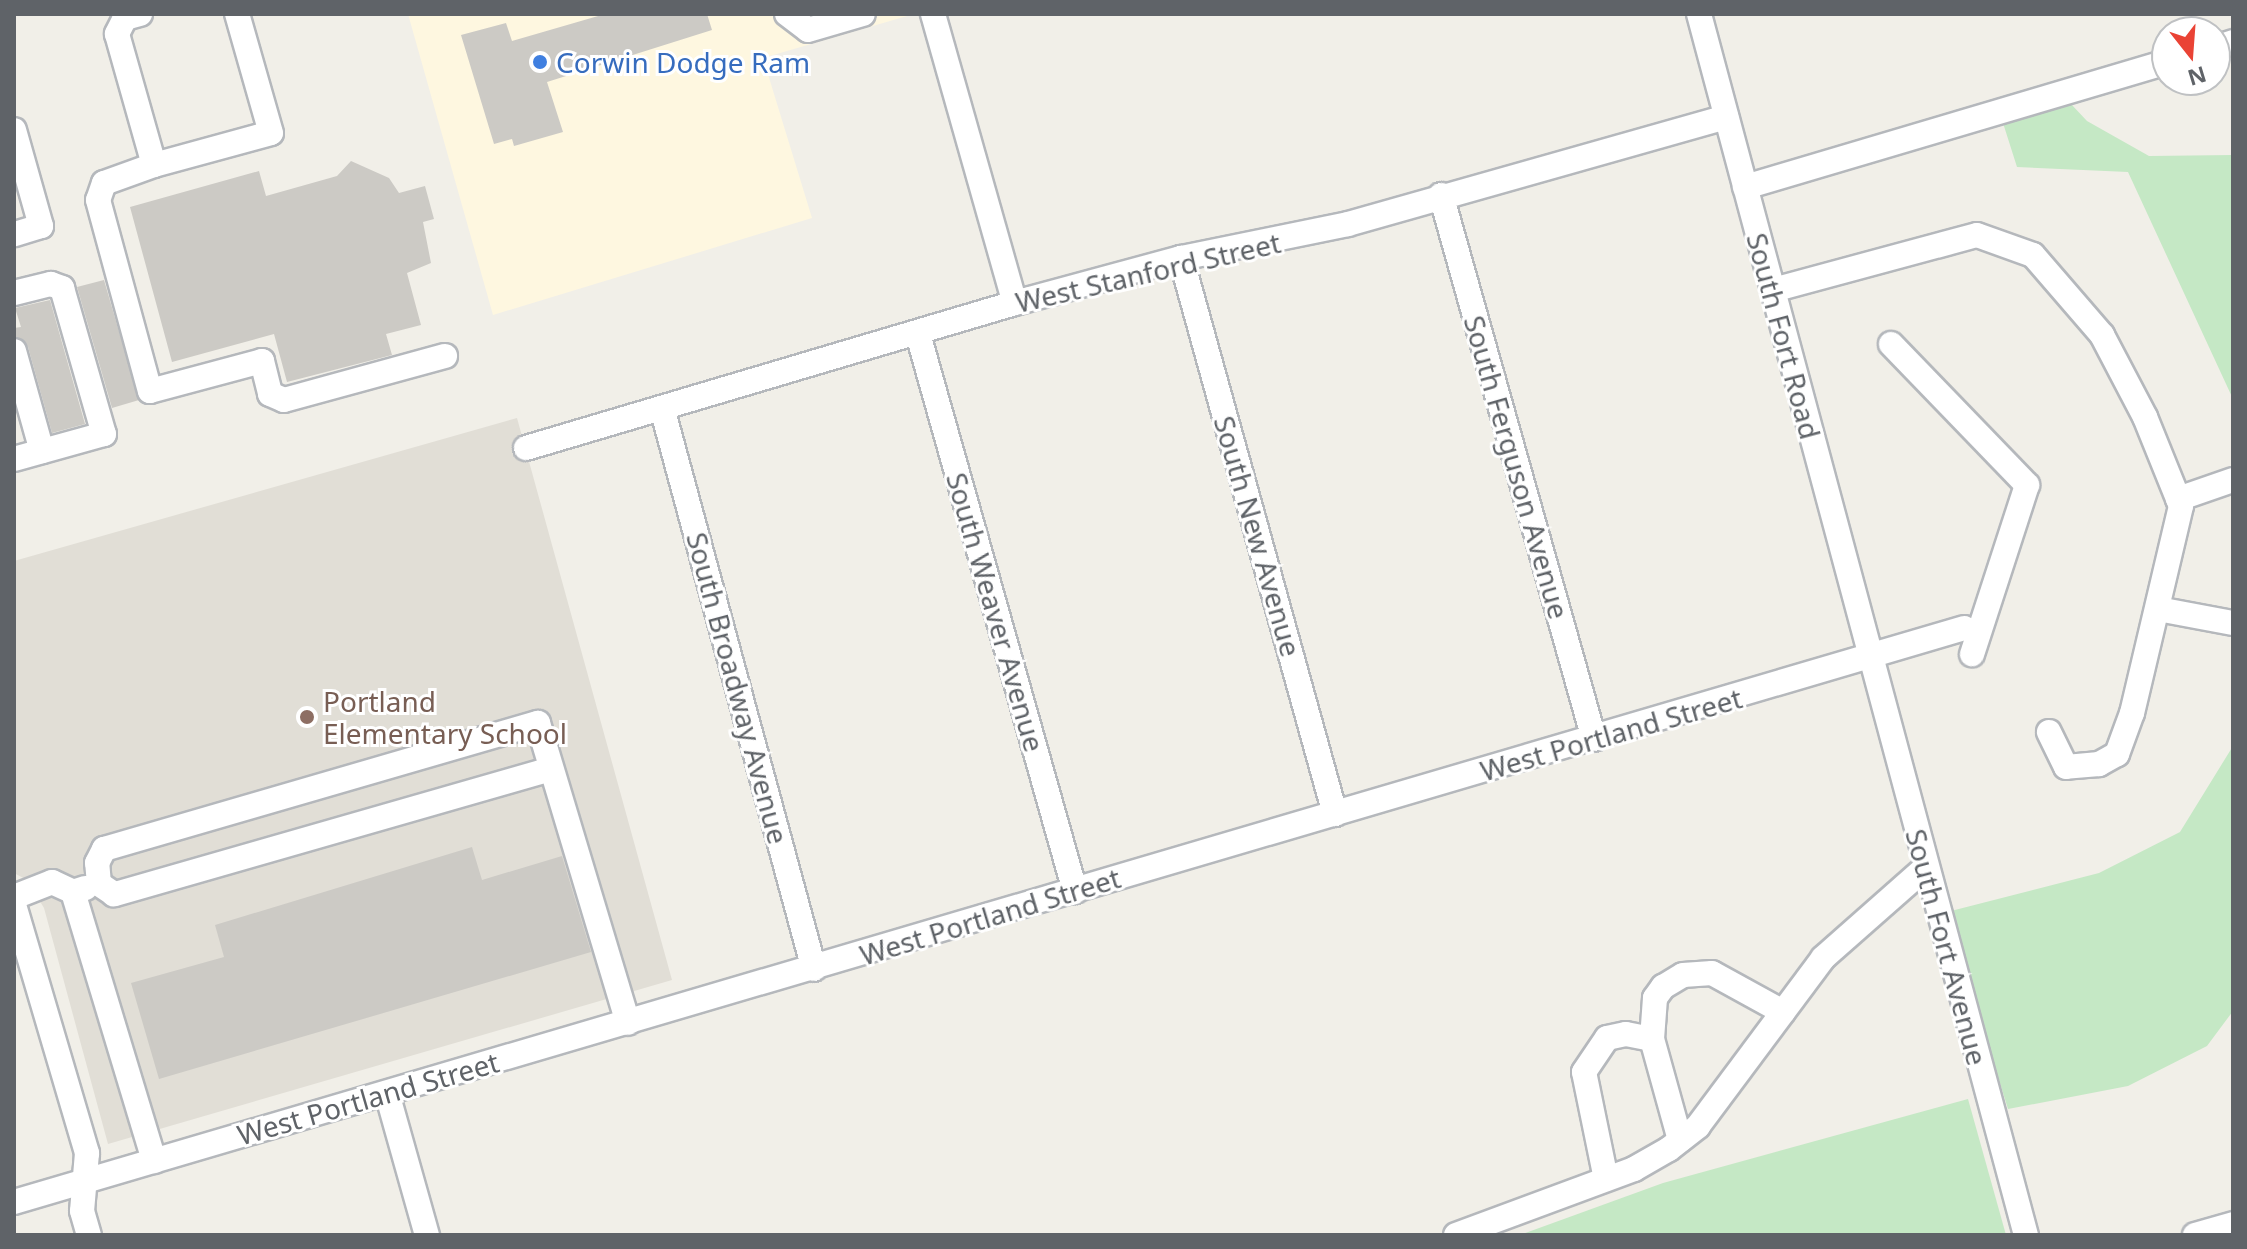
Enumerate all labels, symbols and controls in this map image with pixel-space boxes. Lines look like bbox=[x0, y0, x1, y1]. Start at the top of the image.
north arrow bbox=[2151, 16, 2231, 96]
place label: Corwin Dodge Ram bbox=[556, 45, 810, 79]
marker: Corwin Dodge Ram bbox=[531, 53, 549, 71]
text: N bbox=[2184, 60, 2210, 94]
street label: West Stanford Street bbox=[1012, 225, 1284, 319]
street label: South Fort Road bbox=[1740, 229, 1828, 443]
street label: South Ferguson Avenue bbox=[1458, 312, 1576, 622]
street label: South New Avenue bbox=[1208, 412, 1308, 660]
street label: South Weaver Avenue bbox=[940, 469, 1052, 755]
street label: South Broadway Avenue bbox=[680, 529, 796, 847]
street label: West Portland Street bbox=[1476, 681, 1746, 787]
place label: Portland Elementary School bbox=[323, 684, 567, 750]
marker: Portland Elementary School bbox=[298, 708, 316, 726]
street label: South Fort Avenue bbox=[1899, 825, 1995, 1069]
street label: West Portland Street bbox=[856, 860, 1124, 972]
street label: West Portland Street bbox=[233, 1045, 503, 1151]

